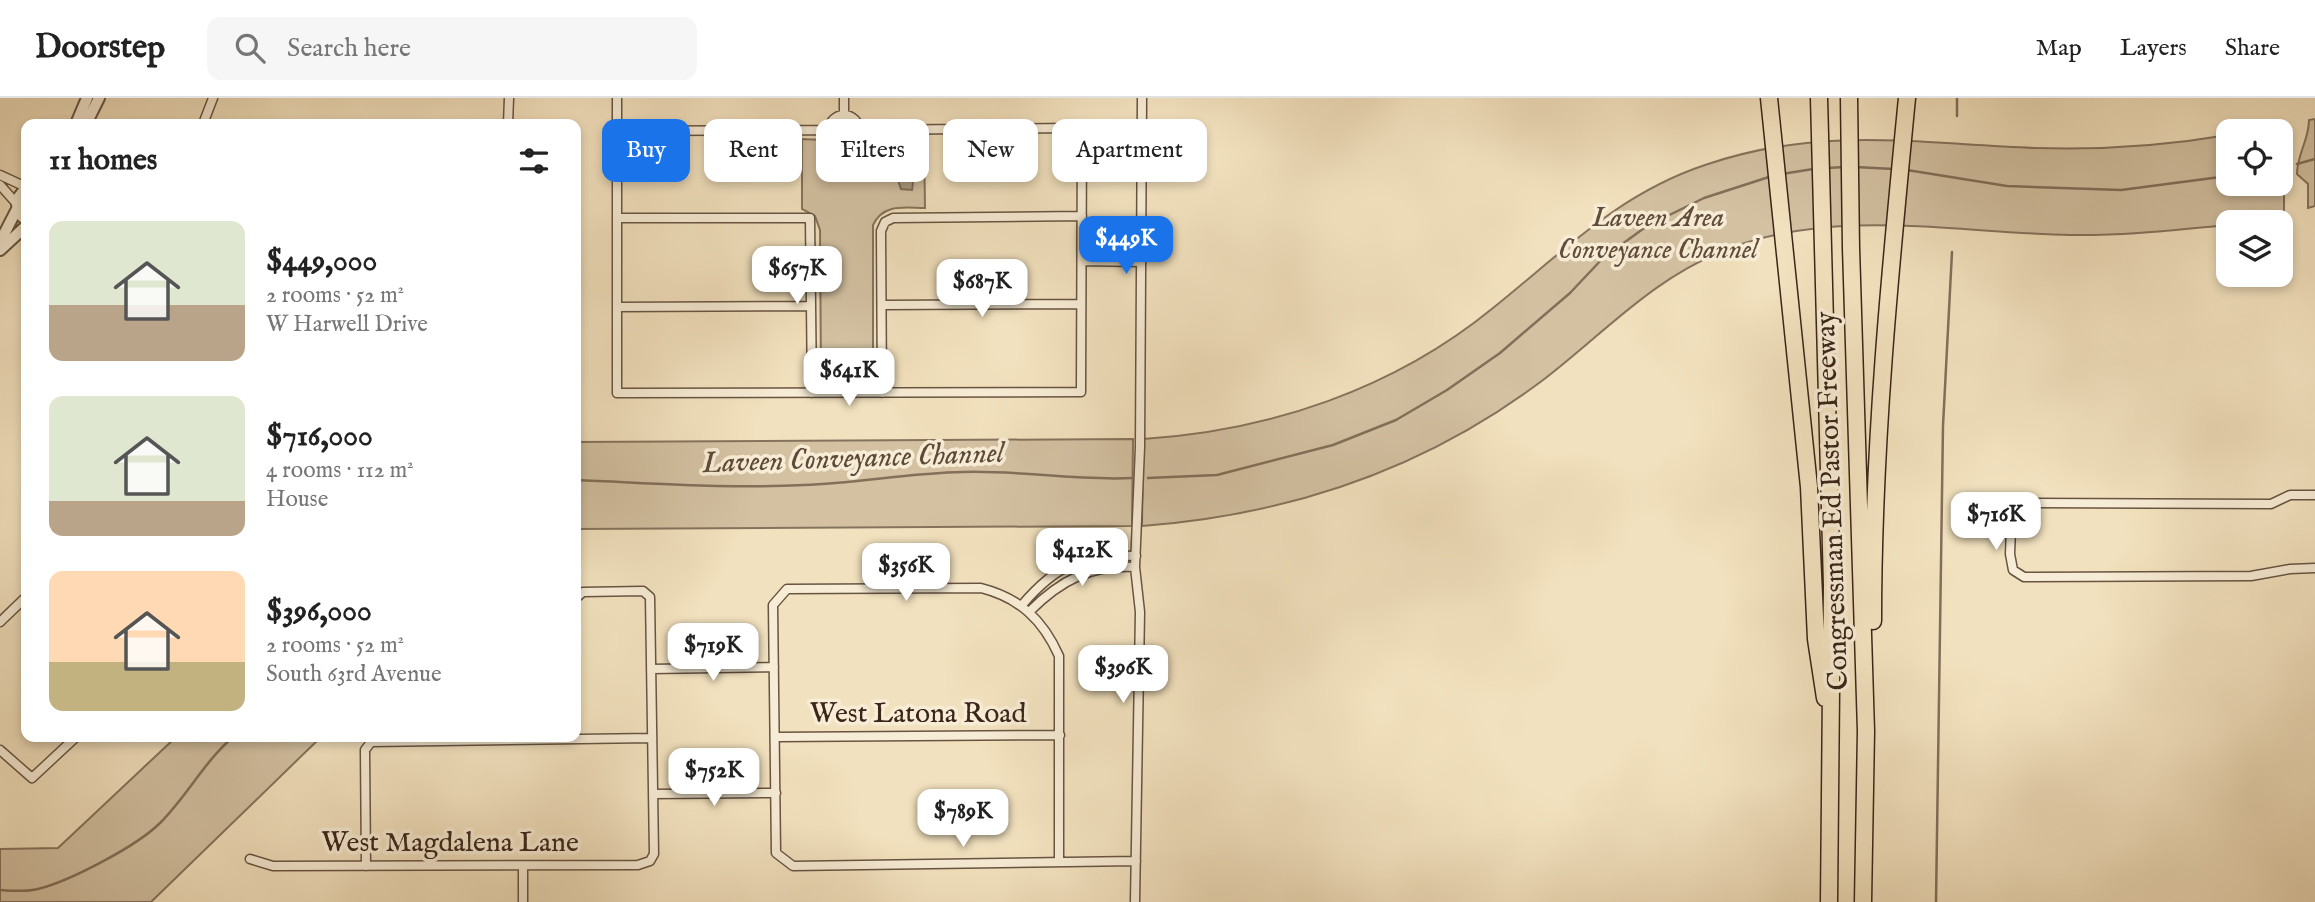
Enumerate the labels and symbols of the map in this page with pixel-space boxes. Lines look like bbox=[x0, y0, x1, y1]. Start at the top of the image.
park label: Laveen Area Conveyance Channel bbox=[1558, 201, 1760, 268]
pin: $449K bbox=[1077, 216, 1175, 276]
pin: $657K bbox=[748, 246, 846, 306]
pin: $687K bbox=[933, 260, 1031, 319]
street label: Congressman Ed Pastor Freeway bbox=[1809, 311, 1857, 691]
pin: $641K bbox=[800, 348, 898, 408]
water label: Laveen Conveyance Channel bbox=[701, 435, 1007, 483]
pin: $716K bbox=[1947, 492, 2045, 552]
pin: $412K bbox=[1033, 528, 1131, 588]
pin: $356K bbox=[857, 544, 955, 603]
pin: $719K bbox=[664, 624, 762, 683]
pin: $396K bbox=[1074, 646, 1172, 705]
street label: West Latona Road bbox=[810, 697, 1026, 732]
pin: $752K bbox=[665, 748, 763, 808]
pin: $789K bbox=[914, 790, 1012, 849]
street label: West Magdalena Lane bbox=[321, 826, 579, 861]

